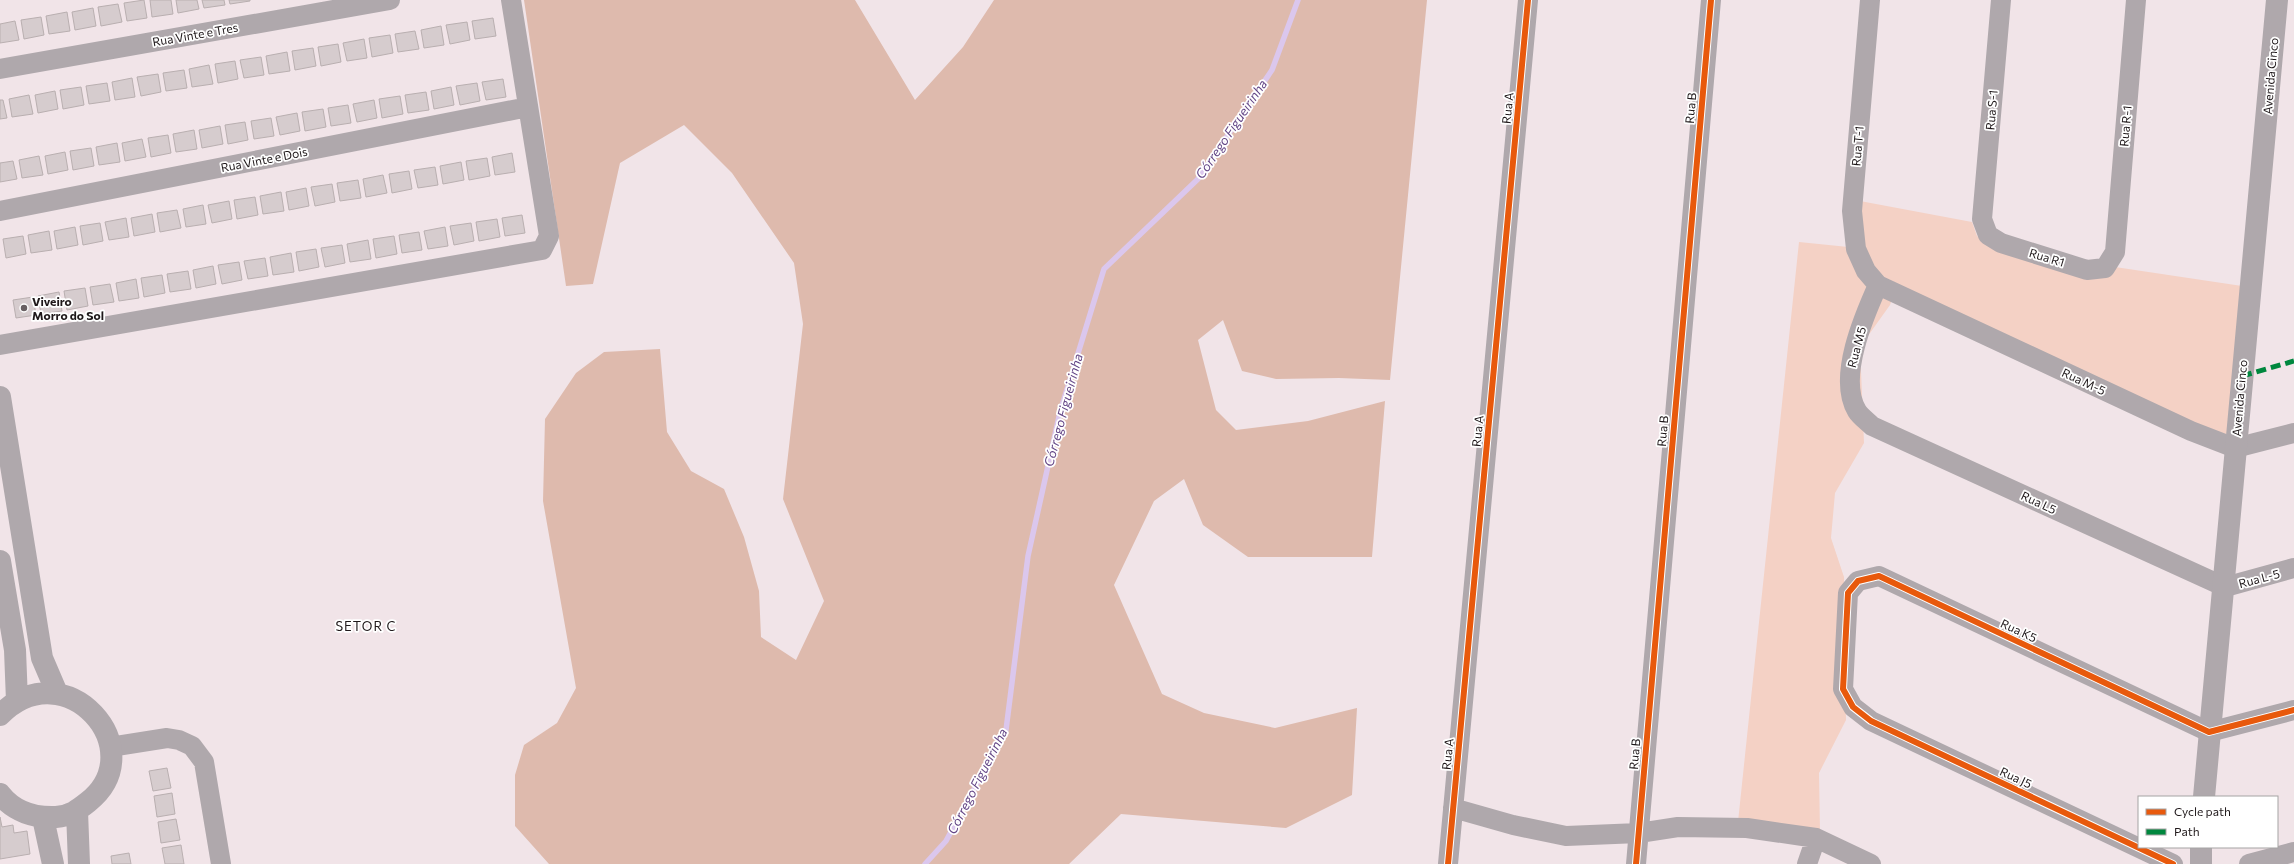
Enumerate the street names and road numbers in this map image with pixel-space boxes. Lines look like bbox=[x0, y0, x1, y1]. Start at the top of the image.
street label: Rua Vinte e Tres bbox=[151, 20, 239, 48]
street label: Avenida Cinco bbox=[2260, 37, 2280, 115]
street label: Rua S-1 bbox=[1982, 89, 2000, 131]
street label: Rua A bbox=[1499, 92, 1515, 124]
street label: Rua B bbox=[1682, 92, 1698, 124]
street label: Rua R-1 bbox=[2116, 105, 2134, 147]
street label: Rua T-1 bbox=[1848, 125, 1866, 167]
street label: Rua Vinte e Dois bbox=[219, 144, 309, 174]
street label: Rua R1 bbox=[2028, 245, 2066, 269]
street label: Rua M5 bbox=[1844, 325, 1868, 369]
street label: Avenida Cinco bbox=[2229, 359, 2249, 437]
street label: Rua M-5 bbox=[2060, 365, 2108, 397]
street label: Rua A bbox=[1469, 415, 1485, 447]
street label: Rua B bbox=[1654, 415, 1670, 447]
street label: Rua L5 bbox=[2019, 488, 2059, 516]
street label: Rua L-5 bbox=[2237, 566, 2281, 590]
street label: Rua K5 bbox=[1999, 616, 2039, 644]
street label: Rua A bbox=[1439, 738, 1455, 770]
street label: Rua B bbox=[1626, 738, 1642, 770]
street label: Rua J5 bbox=[1997, 764, 2034, 791]

